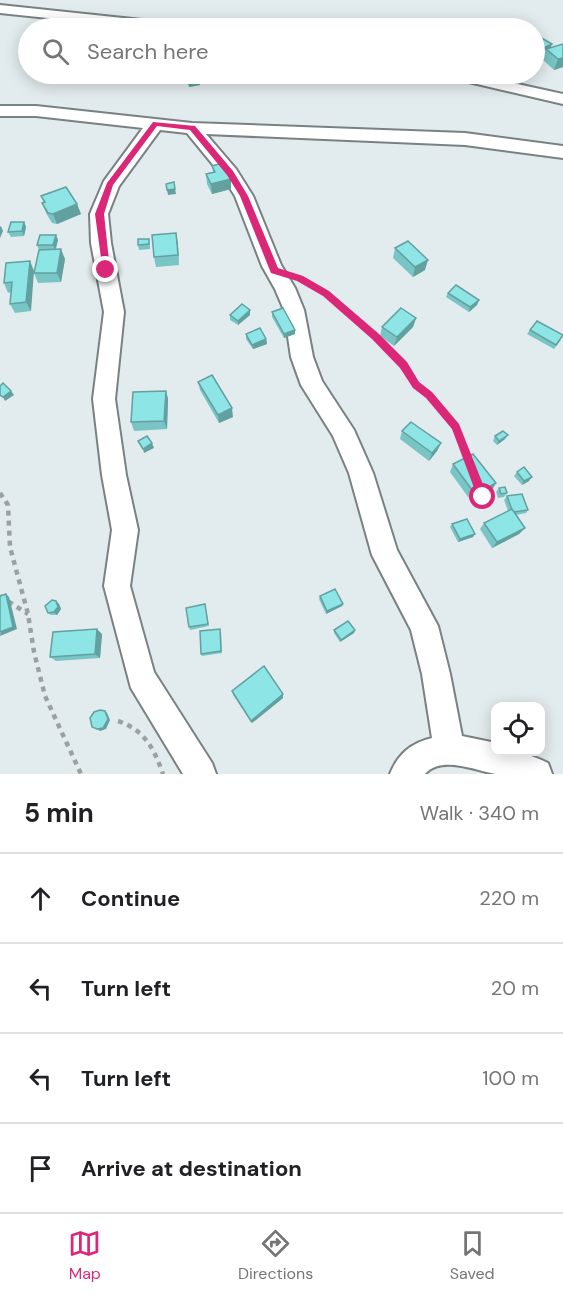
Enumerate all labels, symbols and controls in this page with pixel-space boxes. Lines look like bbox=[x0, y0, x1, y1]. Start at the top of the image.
search box bbox=[18, 18, 545, 84]
icon: search bbox=[39, 35, 72, 68]
text: Search here bbox=[87, 37, 208, 66]
route end bbox=[92, 256, 118, 282]
route start bbox=[469, 483, 495, 509]
map controls bbox=[491, 702, 545, 756]
button: locate bbox=[491, 702, 545, 756]
text: 5 min bbox=[24, 796, 94, 830]
text: Walk · 340 m bbox=[420, 800, 539, 826]
icon: ahead bbox=[24, 882, 57, 915]
text: Continue bbox=[81, 884, 180, 913]
text: 220 m bbox=[479, 885, 539, 911]
icon: left bbox=[24, 972, 57, 1005]
text: Turn left bbox=[81, 974, 171, 1003]
text: 20 m bbox=[491, 975, 539, 1001]
icon: left bbox=[24, 1062, 57, 1095]
text: Turn left bbox=[81, 1064, 171, 1093]
text: 100 m bbox=[482, 1065, 539, 1091]
icon: arrive bbox=[24, 1152, 57, 1185]
text: Arrive at destination bbox=[81, 1154, 302, 1183]
tab: Map bbox=[68, 1227, 101, 1284]
tab: Directions bbox=[238, 1227, 313, 1284]
tab: Saved bbox=[450, 1227, 495, 1284]

